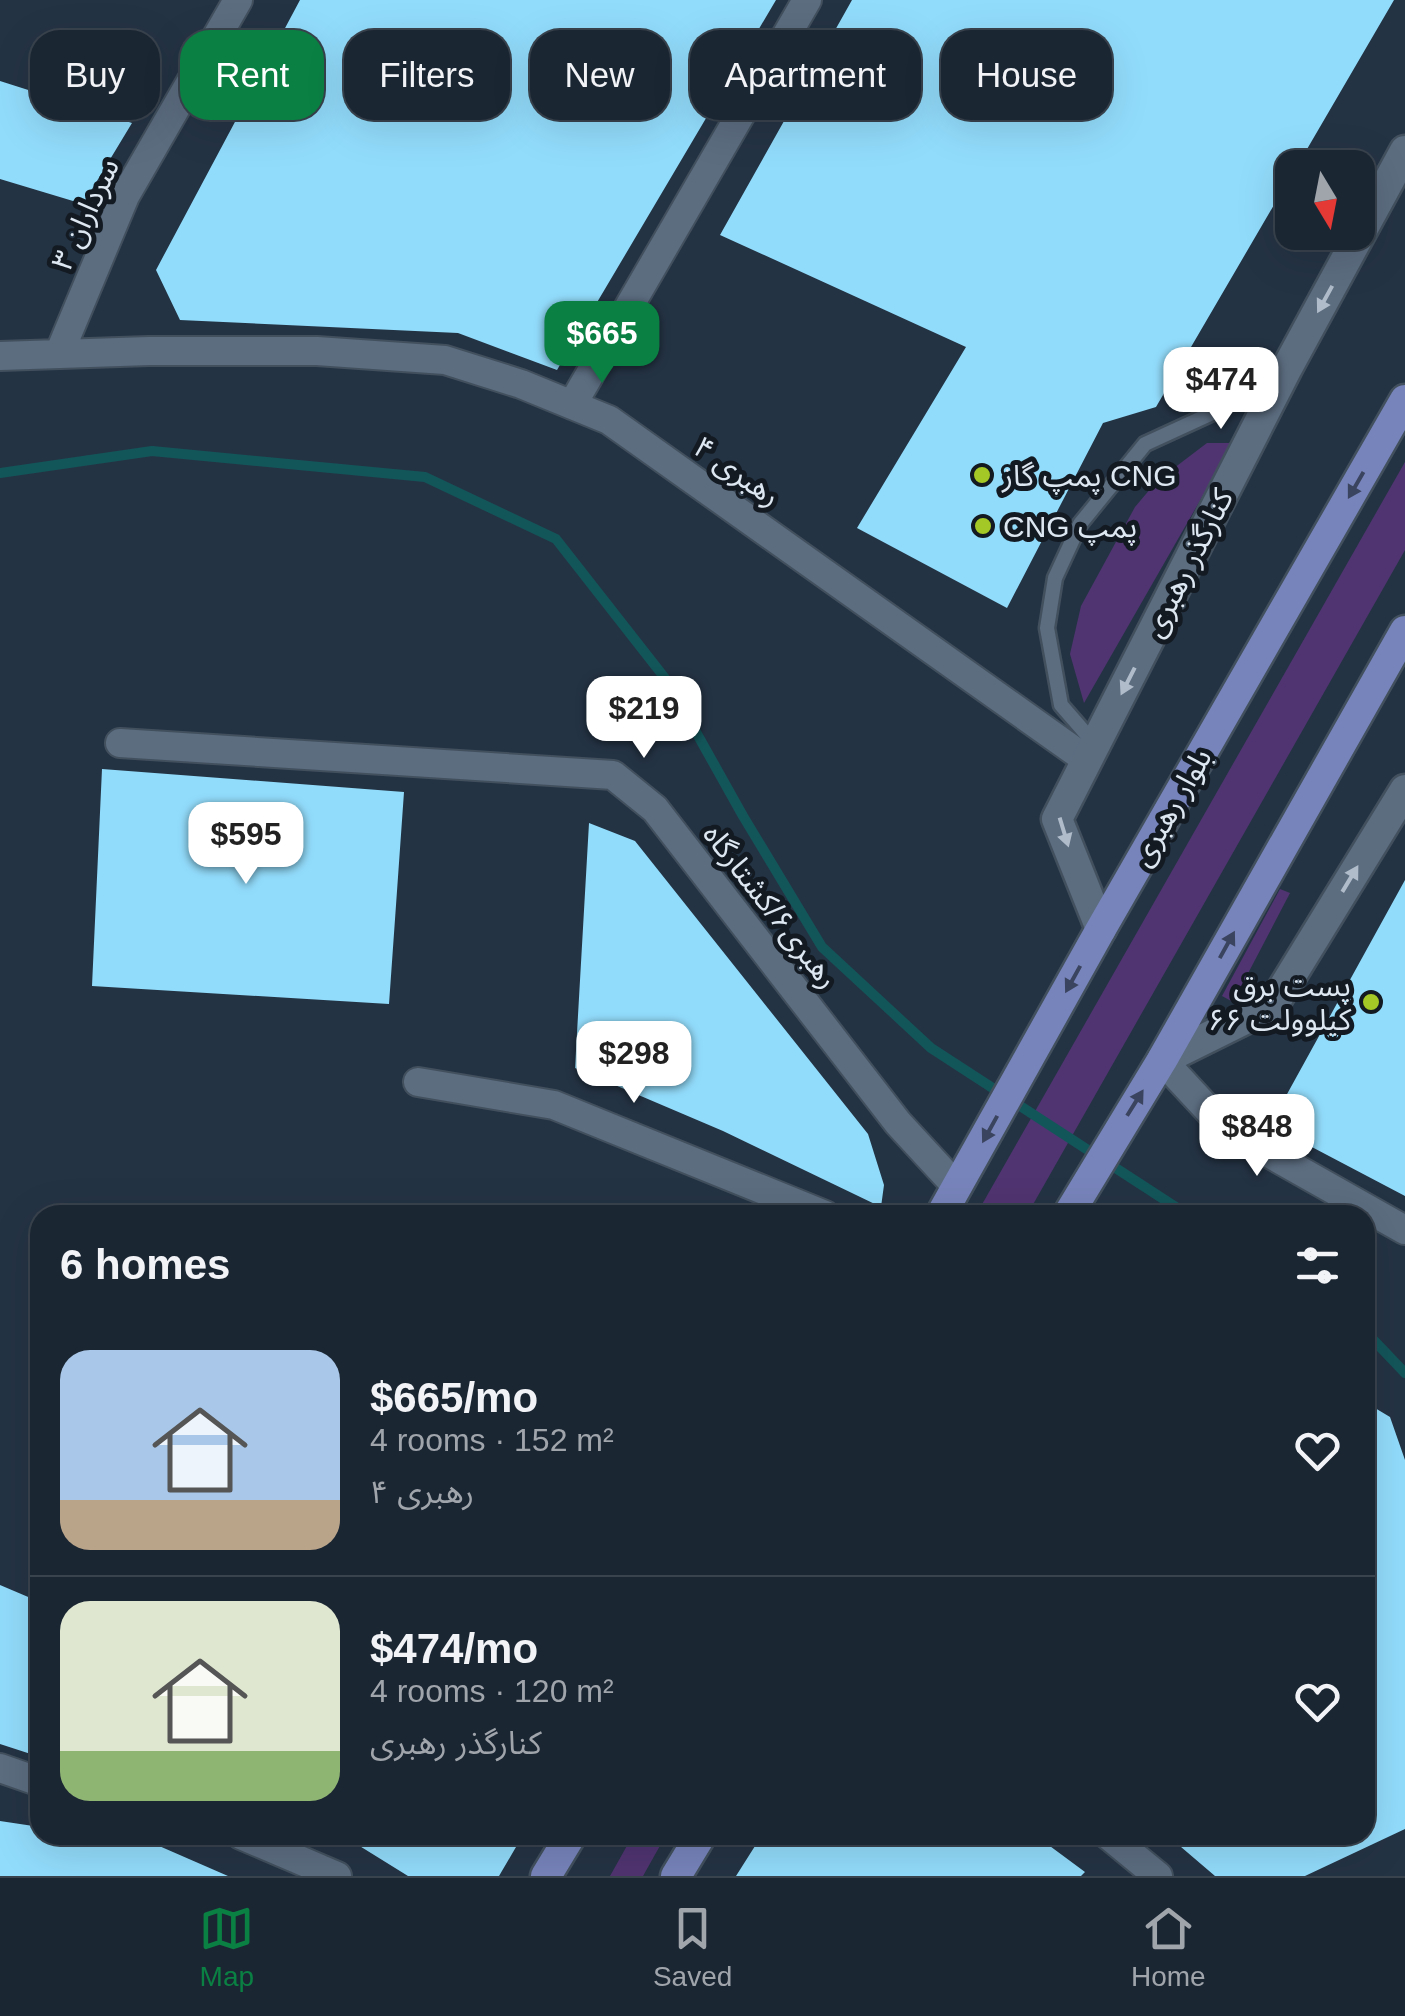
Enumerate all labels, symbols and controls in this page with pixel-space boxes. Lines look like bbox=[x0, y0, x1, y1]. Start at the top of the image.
chip: Buy bbox=[30, 30, 160, 120]
chip: Rent bbox=[180, 30, 324, 120]
chip: Filters bbox=[344, 30, 510, 120]
chip: New bbox=[530, 30, 670, 120]
chip: Apartment bbox=[690, 30, 921, 120]
chip: House bbox=[941, 30, 1112, 120]
north arrow bbox=[1275, 150, 1375, 250]
map controls bbox=[1275, 150, 1375, 250]
street label: سرداران ۳ bbox=[45, 153, 126, 276]
one-way arrow bbox=[1317, 284, 1334, 313]
pin: $665 bbox=[543, 301, 661, 386]
text: $665 bbox=[566, 315, 638, 351]
pin: $474 bbox=[1162, 347, 1280, 432]
text: $474 bbox=[1185, 361, 1257, 397]
street label: رهبری ۴ bbox=[687, 430, 786, 513]
place label: پمپ گاز CNG bbox=[1001, 459, 1177, 495]
marker: پمپ گاز CNG bbox=[971, 464, 993, 486]
one-way arrow bbox=[1348, 471, 1366, 499]
street label: کنارگذر رهبری bbox=[1137, 483, 1240, 643]
place label: CNG پمپ bbox=[1003, 510, 1137, 546]
marker: CNG پمپ bbox=[972, 515, 994, 537]
one-way arrow bbox=[1120, 666, 1137, 695]
pin: $219 bbox=[585, 676, 703, 761]
text: $219 bbox=[608, 690, 680, 726]
street label: بلوار رهبری bbox=[1124, 743, 1219, 872]
pin: $595 bbox=[187, 802, 305, 887]
text: $595 bbox=[210, 816, 282, 852]
one-way arrow bbox=[1057, 817, 1072, 848]
street label: رهبری۶/کشتارگاه bbox=[696, 818, 845, 995]
one-way arrow bbox=[1341, 865, 1358, 893]
one-way arrow bbox=[1217, 931, 1235, 959]
one-way arrow bbox=[1064, 965, 1081, 994]
place label: پست برق ۶۶ کیلوولت bbox=[1208, 969, 1352, 1037]
marker: پست برق ۶۶ کیلوولت bbox=[1360, 991, 1382, 1013]
pin: $298 bbox=[575, 1021, 693, 1106]
text: $298 bbox=[598, 1035, 670, 1071]
one-way arrow bbox=[1126, 1089, 1144, 1116]
pin: $848 bbox=[1198, 1094, 1316, 1179]
text: $848 bbox=[1221, 1108, 1293, 1144]
one-way arrow bbox=[981, 1115, 999, 1143]
icon: filters bbox=[1290, 1238, 1345, 1293]
text: 6 homes bbox=[60, 1241, 230, 1288]
text: $665/mo bbox=[370, 1374, 538, 1421]
icon: home bbox=[140, 1390, 260, 1510]
text: 4 rooms · 152 m² bbox=[370, 1422, 614, 1458]
icon: heart bbox=[1290, 1423, 1345, 1478]
text: رهبری ۴ bbox=[370, 1474, 474, 1510]
text: $474/mo bbox=[370, 1625, 538, 1672]
icon: home bbox=[140, 1641, 260, 1761]
text: 4 rooms · 120 m² bbox=[370, 1673, 614, 1709]
icon: heart bbox=[1290, 1674, 1345, 1729]
text: کنارگذر رهبری bbox=[370, 1725, 542, 1761]
tab: Map bbox=[199, 1901, 254, 1993]
tab: Saved bbox=[653, 1901, 732, 1993]
tab: Home bbox=[1131, 1901, 1206, 1993]

